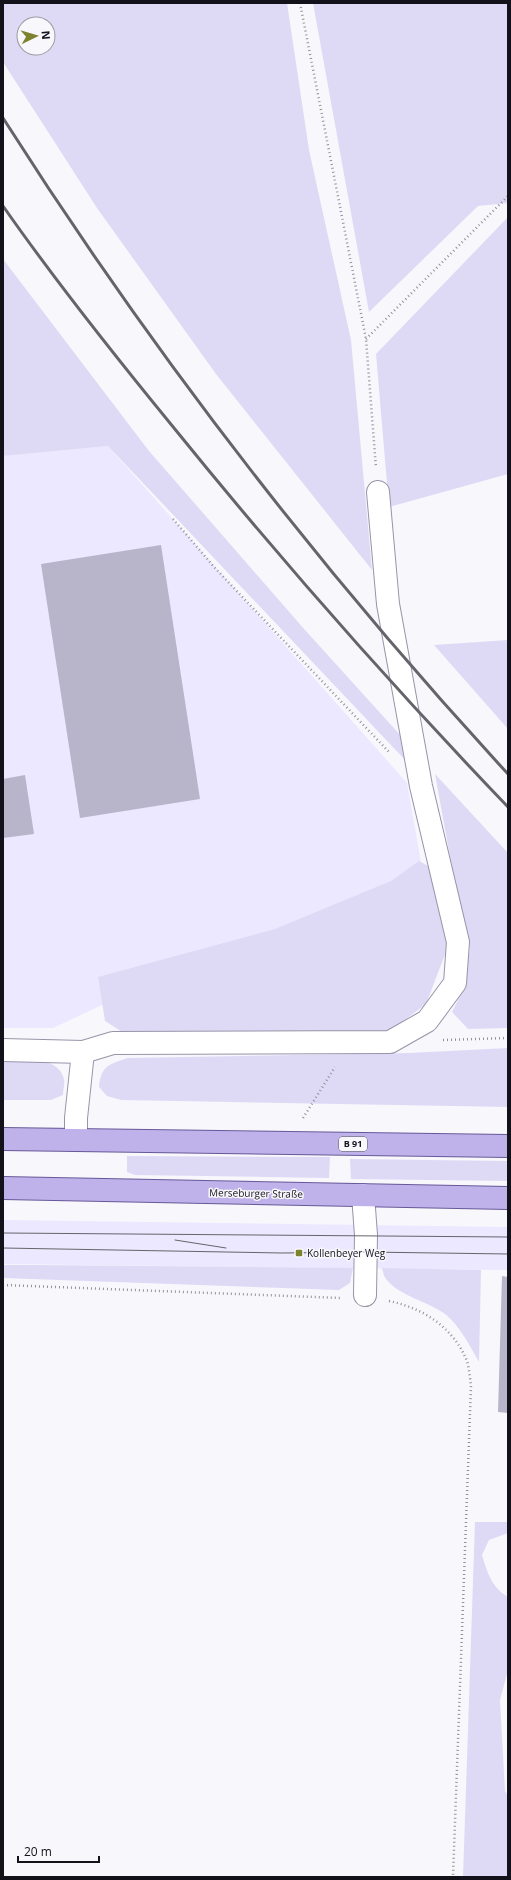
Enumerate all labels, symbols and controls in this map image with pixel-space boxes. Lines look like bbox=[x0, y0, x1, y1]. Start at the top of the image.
north arrow bbox=[16, 16, 56, 56]
text: N bbox=[39, 30, 54, 40]
road number: B 91 bbox=[339, 1137, 367, 1151]
street label: Merseburger Straße bbox=[209, 1185, 303, 1201]
place label: Kollenbeyer Weg bbox=[307, 1246, 386, 1260]
marker: Kollenbeyer Weg bbox=[294, 1248, 304, 1258]
scale bar bbox=[18, 1838, 99, 1864]
text: 20 m bbox=[24, 1843, 52, 1860]

